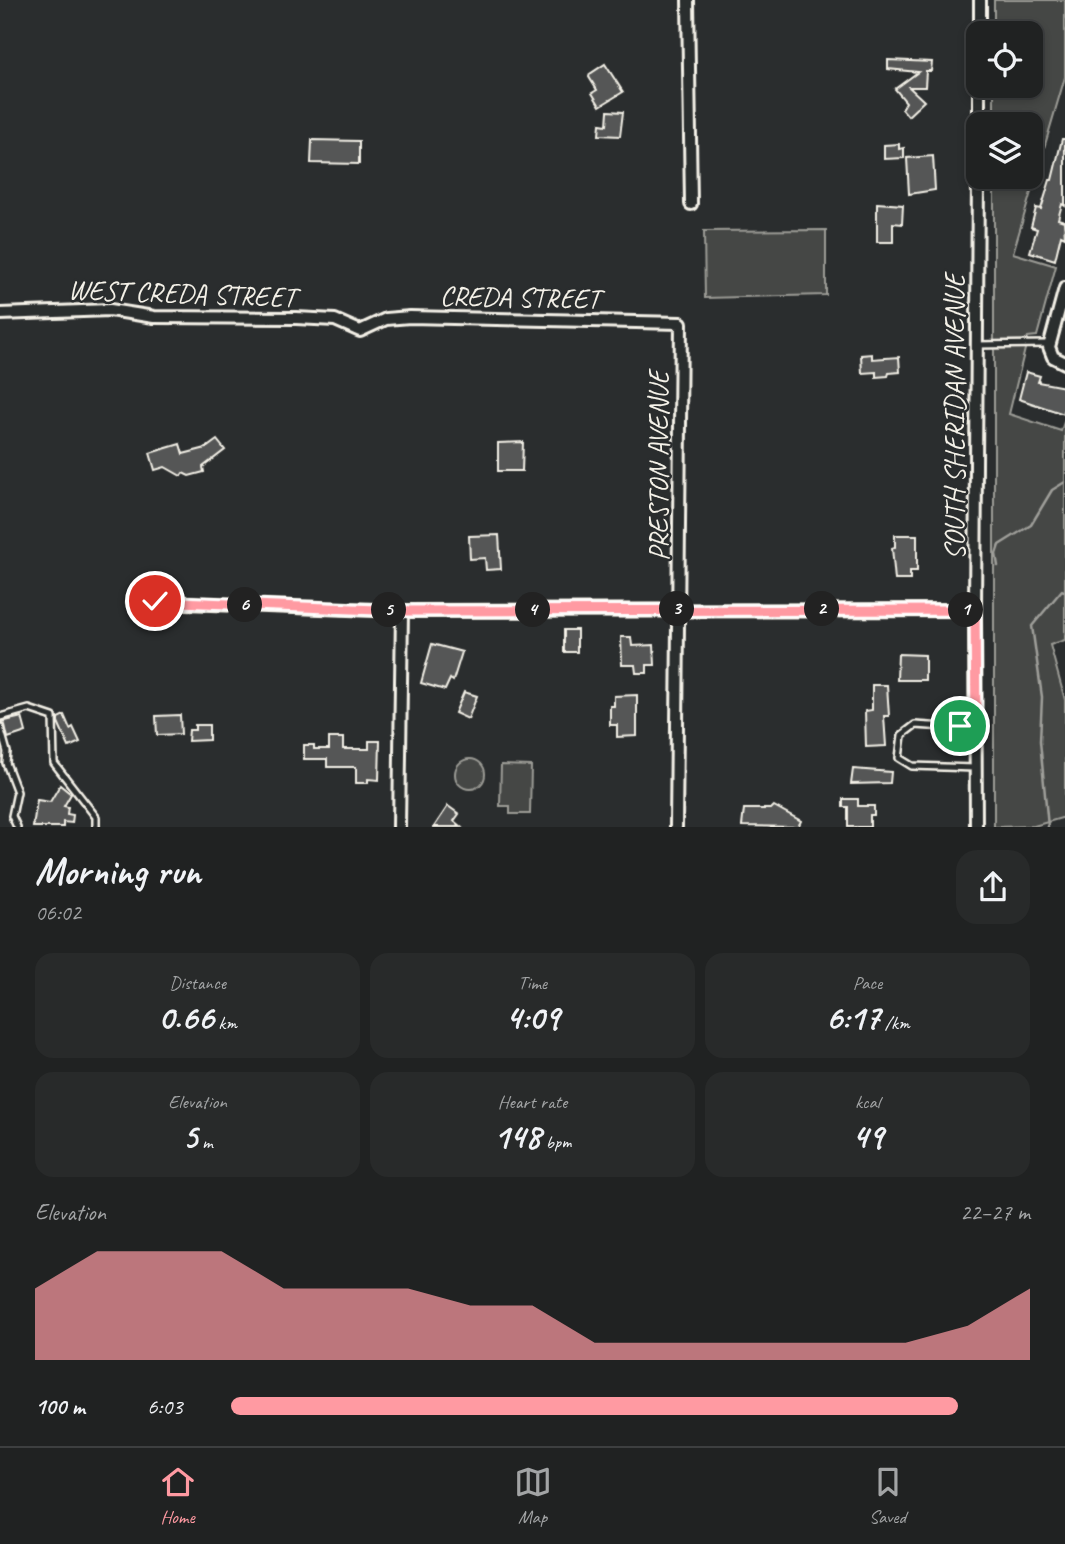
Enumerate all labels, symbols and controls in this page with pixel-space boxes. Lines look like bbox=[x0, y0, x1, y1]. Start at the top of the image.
map controls bbox=[966, 21, 1043, 189]
button: locate bbox=[966, 21, 1043, 98]
button: layers bbox=[966, 112, 1043, 189]
street label: SOUTH SHERIDAN AVENUE bbox=[937, 270, 972, 560]
street label: WEST CREDA STREET bbox=[67, 272, 303, 315]
street label: CREDA STREET bbox=[440, 278, 607, 316]
street label: PRESTON AVENUE bbox=[641, 367, 676, 561]
pin bbox=[125, 571, 185, 631]
icon: check bbox=[136, 582, 174, 620]
pin: 6 bbox=[228, 588, 262, 622]
text: 6 bbox=[240, 592, 249, 616]
pin: 5 bbox=[372, 592, 406, 628]
pin: 4 bbox=[516, 592, 550, 628]
pin: 3 bbox=[660, 592, 694, 626]
pin: 2 bbox=[804, 592, 840, 626]
pin: 1 bbox=[948, 592, 984, 628]
text: 3 bbox=[672, 596, 681, 620]
text: 2 bbox=[817, 596, 826, 620]
text: 5 bbox=[384, 597, 393, 621]
text: 4 bbox=[528, 597, 537, 621]
text: 1 bbox=[961, 597, 970, 621]
pin bbox=[930, 696, 990, 756]
icon: arrive bbox=[941, 707, 979, 745]
text: Morning run bbox=[35, 848, 201, 895]
button: share bbox=[956, 850, 1030, 924]
text: 06:02 bbox=[35, 898, 81, 927]
text: Distance bbox=[169, 971, 226, 995]
text: Time bbox=[518, 971, 547, 995]
text: Pace bbox=[853, 971, 882, 995]
text: 0.66 bbox=[158, 995, 214, 1040]
text: 4:09 bbox=[506, 995, 559, 1040]
text: 6:17 bbox=[825, 995, 880, 1040]
text: km bbox=[214, 1011, 237, 1035]
text: /km bbox=[880, 1011, 910, 1035]
text: Elevation bbox=[168, 1090, 227, 1114]
text: Heart rate bbox=[498, 1090, 567, 1114]
text: kcal bbox=[855, 1090, 880, 1114]
text: 5 bbox=[182, 1114, 197, 1159]
text: 148 bbox=[494, 1114, 541, 1159]
text: 49 bbox=[852, 1114, 883, 1159]
text: m bbox=[197, 1130, 213, 1154]
text: bpm bbox=[541, 1130, 571, 1154]
text: Elevation bbox=[35, 1198, 106, 1227]
text: 22–27 m bbox=[960, 1198, 1030, 1227]
text: 100 m bbox=[35, 1392, 85, 1421]
text: 6:03 bbox=[147, 1392, 183, 1421]
tab: Home bbox=[159, 1463, 197, 1529]
tab: Map bbox=[514, 1463, 552, 1529]
tab: Saved bbox=[869, 1463, 907, 1529]

